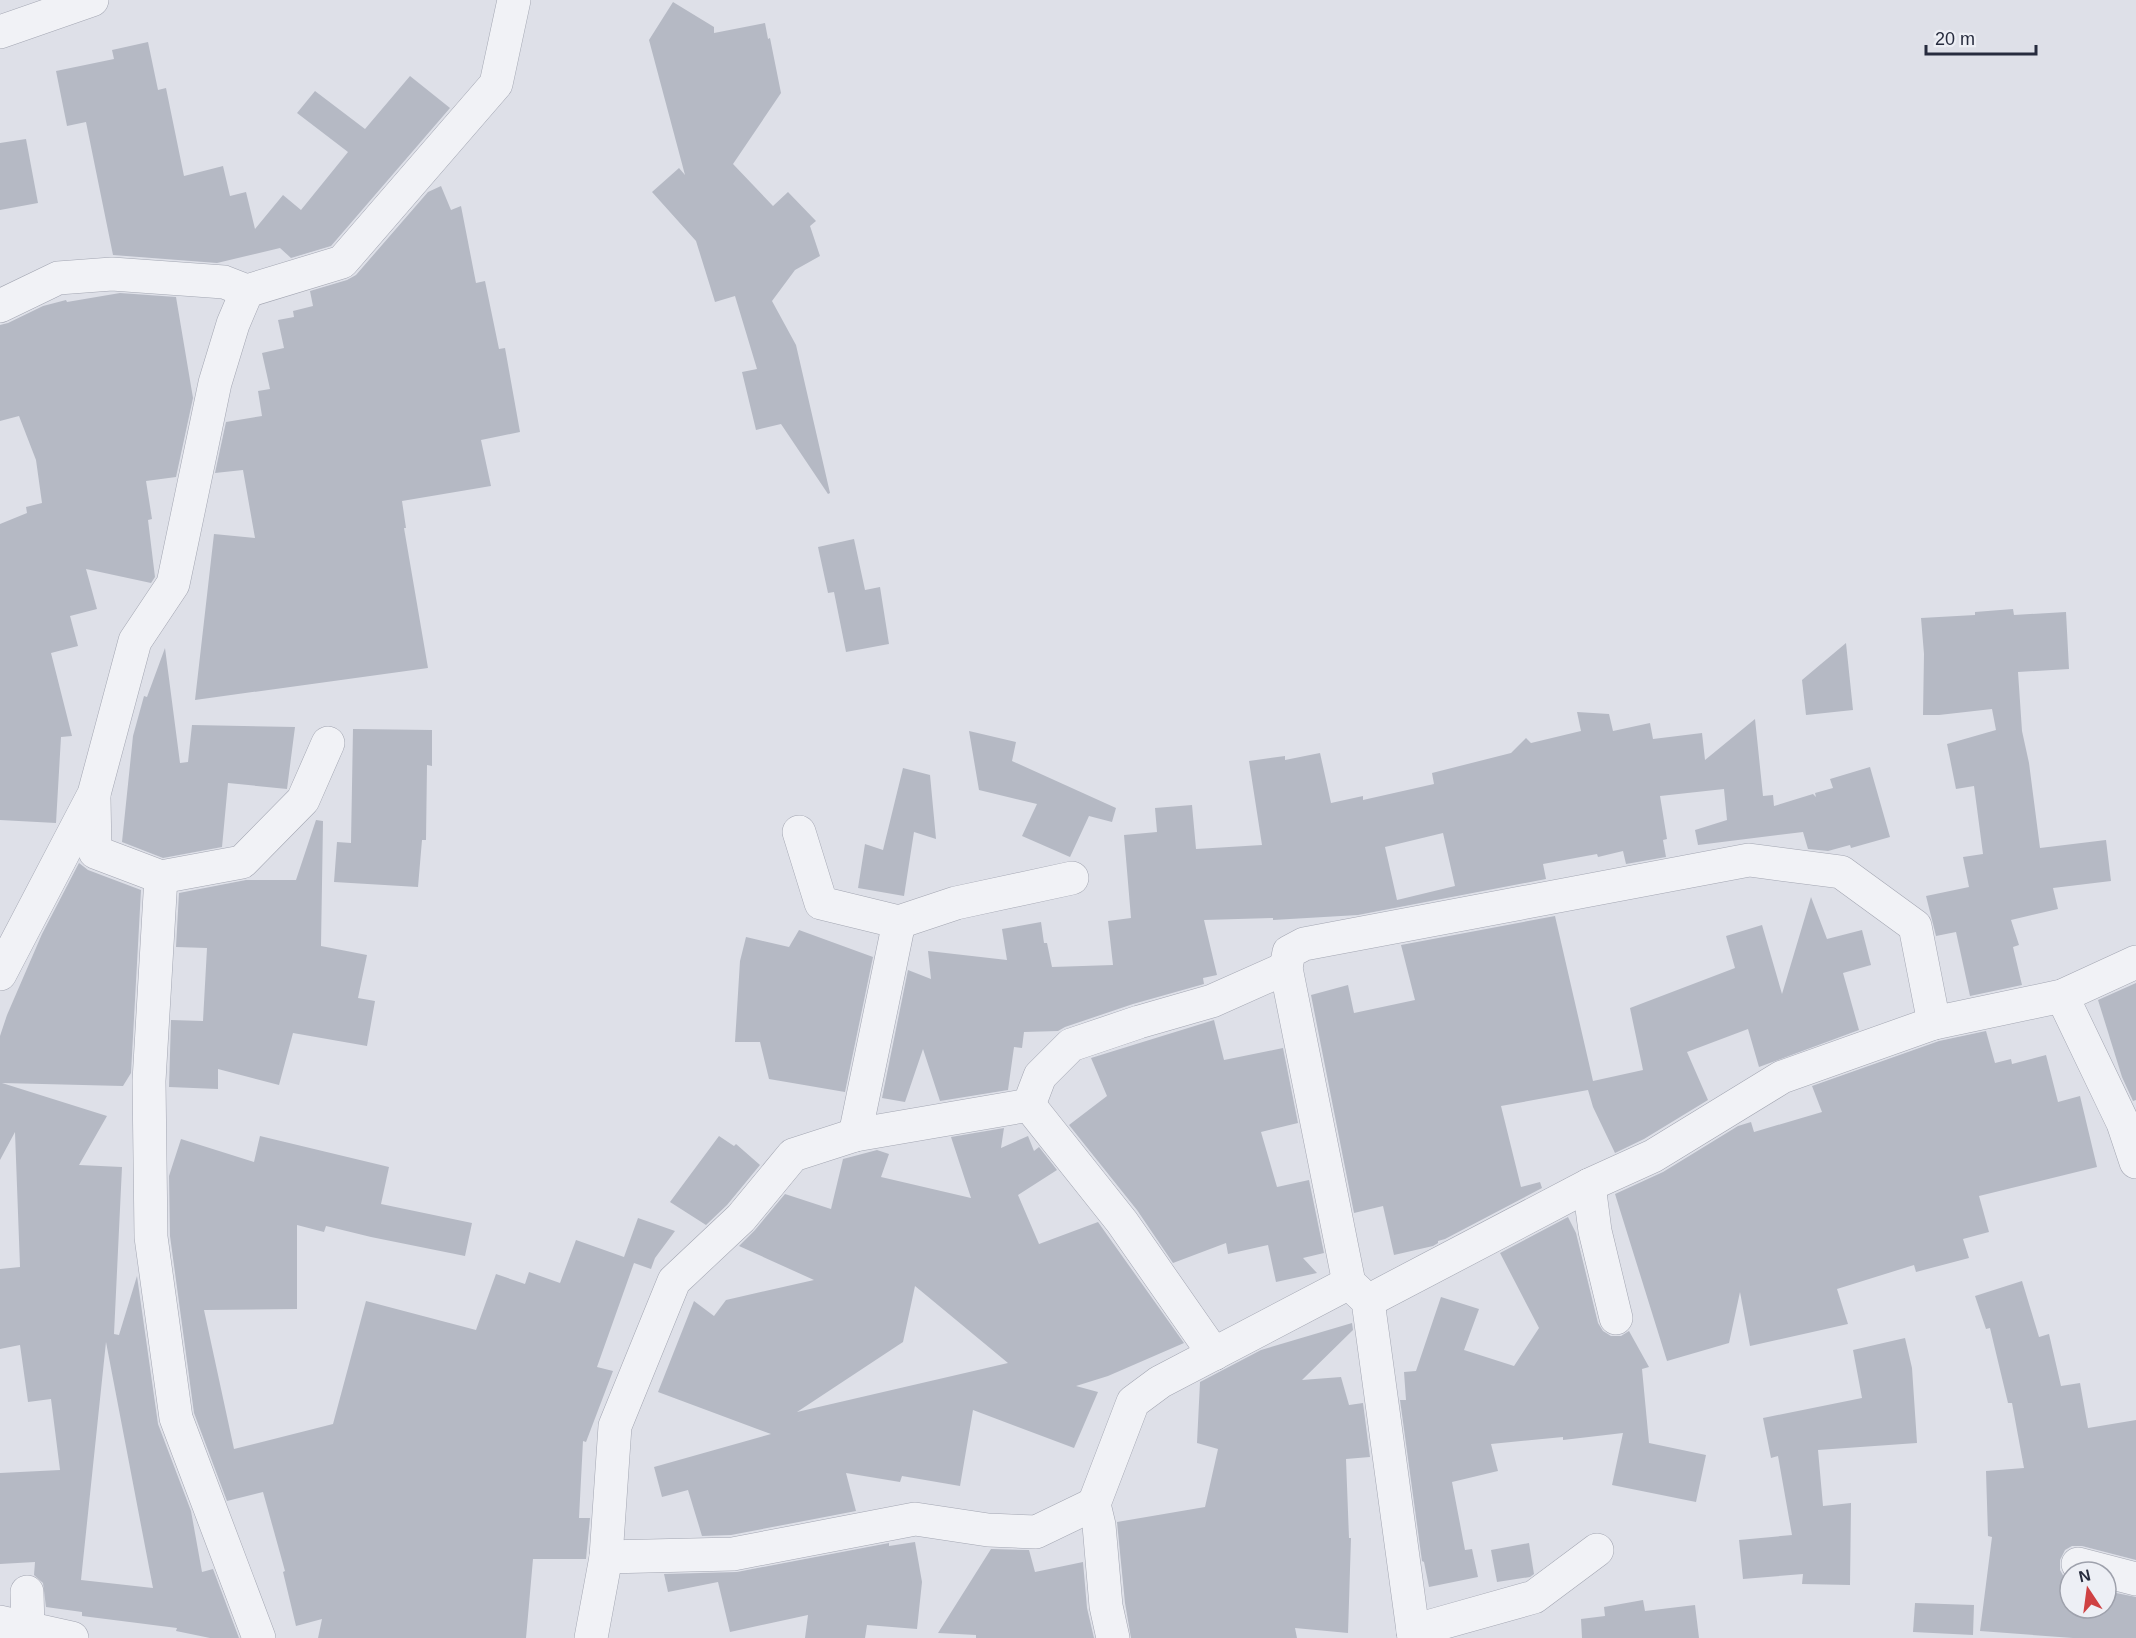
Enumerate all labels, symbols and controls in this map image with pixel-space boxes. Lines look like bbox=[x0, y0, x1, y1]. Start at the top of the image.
scale bar bbox=[1926, 18, 2036, 56]
text: 20 m bbox=[1935, 29, 1975, 49]
north arrow bbox=[2058, 1560, 2118, 1620]
text: N bbox=[2077, 1566, 2092, 1585]

